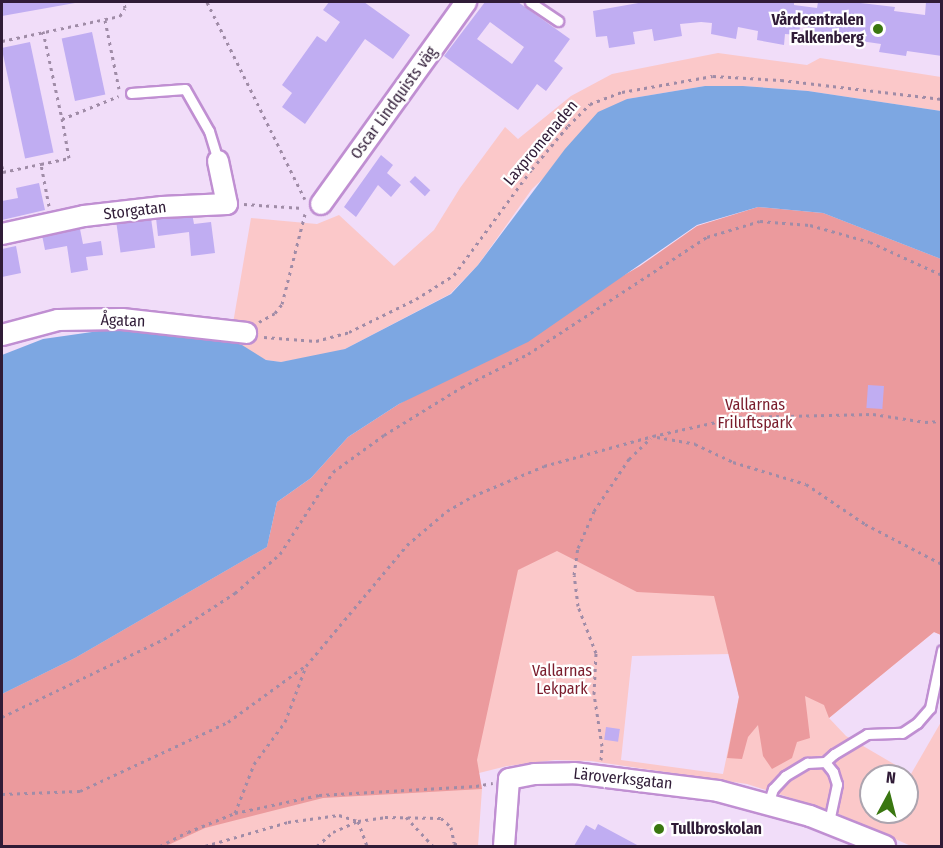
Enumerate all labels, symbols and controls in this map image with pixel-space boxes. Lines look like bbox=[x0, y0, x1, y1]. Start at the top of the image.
place label: Vårdcentralen Falkenberg bbox=[771, 10, 864, 48]
marker: Vårdcentralen Falkenberg bbox=[869, 20, 887, 38]
street label: Oscar Lindquists väg bbox=[347, 43, 441, 163]
street label: Laxpromenaden bbox=[500, 97, 582, 189]
street label: Storgatan bbox=[102, 198, 168, 224]
street label: Ågatan bbox=[100, 311, 146, 331]
park label: Vallarnas Friluftspark bbox=[718, 395, 792, 433]
park label: Vallarnas Lekpark bbox=[532, 661, 592, 699]
street label: Läroverksgatan bbox=[573, 764, 673, 794]
north arrow bbox=[859, 764, 919, 824]
text: N bbox=[885, 768, 897, 788]
place label: Tullbroskolan bbox=[671, 819, 762, 839]
marker: Tullbroskolan bbox=[652, 822, 666, 836]

